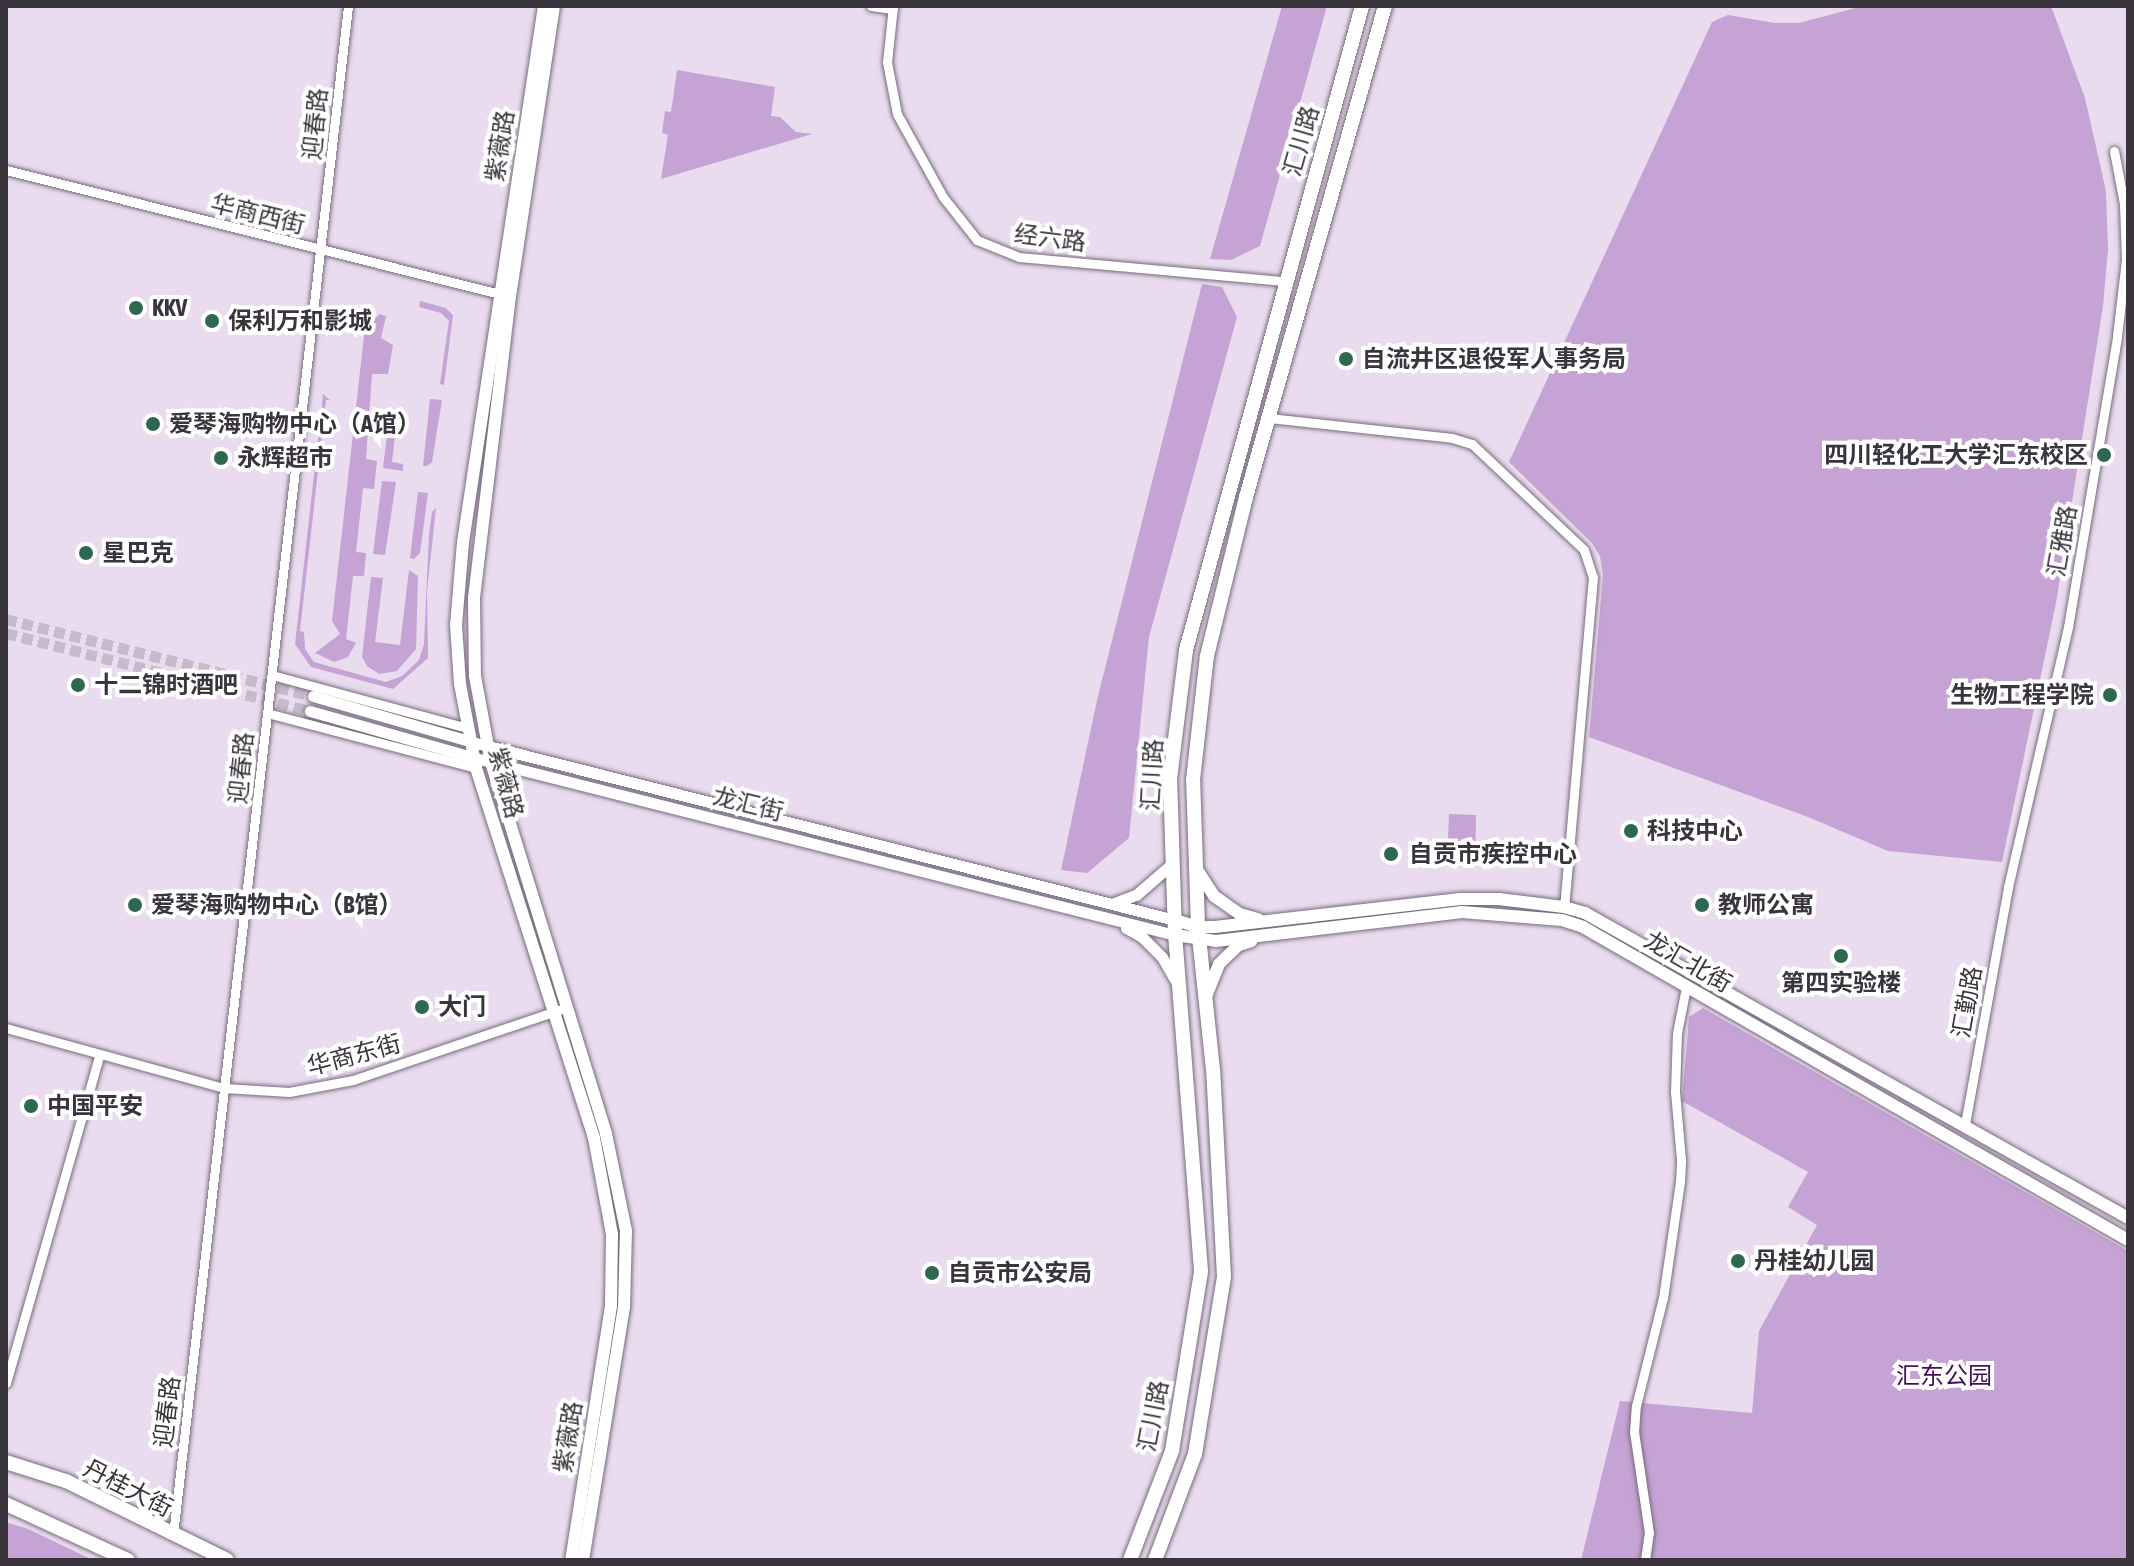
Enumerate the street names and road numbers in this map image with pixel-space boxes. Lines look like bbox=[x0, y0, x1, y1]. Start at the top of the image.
street label: 迎春路 bbox=[297, 87, 333, 161]
street label: 汇川路 bbox=[1277, 102, 1325, 180]
street label: 紫薇路 bbox=[480, 108, 520, 184]
street label: 华商西街 bbox=[208, 188, 308, 240]
street label: 经六路 bbox=[1013, 219, 1087, 257]
street label: 汇雅路 bbox=[2042, 503, 2082, 579]
street label: 迎春路 bbox=[223, 731, 259, 805]
street label: 汇川路 bbox=[1136, 738, 1168, 812]
street label: 紫薇路 bbox=[483, 744, 529, 822]
street label: 龙汇街 bbox=[710, 781, 786, 827]
street label: 龙汇北街 bbox=[1639, 926, 1737, 998]
street label: 汇勤路 bbox=[1947, 964, 1987, 1040]
street label: 华商东街 bbox=[304, 1029, 404, 1081]
street label: 迎春路 bbox=[148, 1375, 186, 1449]
street label: 汇川路 bbox=[1132, 1378, 1174, 1454]
street label: 紫薇路 bbox=[548, 1399, 588, 1475]
street label: 丹桂大街 bbox=[79, 1453, 177, 1523]

